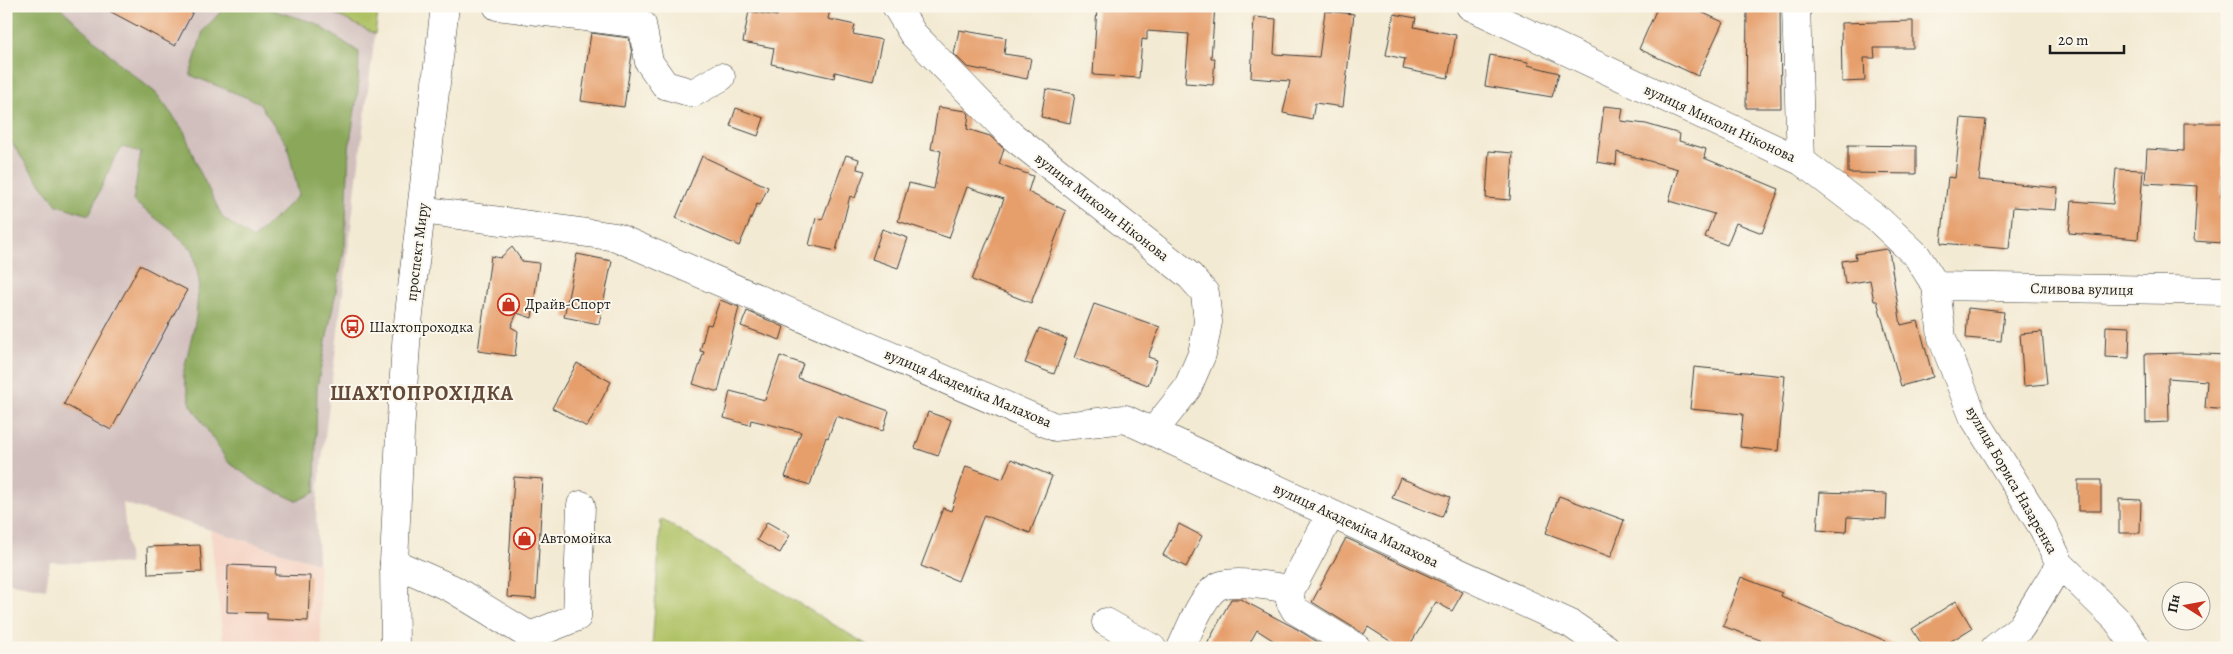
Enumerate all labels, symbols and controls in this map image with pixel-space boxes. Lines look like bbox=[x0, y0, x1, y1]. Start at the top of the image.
scale bar bbox=[2050, 22, 2124, 54]
text: 20 m bbox=[2058, 30, 2089, 50]
street label: вулиця Миколи Ніконова bbox=[1641, 79, 1799, 167]
street label: вулиця Миколи Ніконова bbox=[1031, 148, 1173, 266]
street label: проспект Миру bbox=[401, 201, 433, 302]
street label: Сливова вулиця bbox=[2030, 278, 2134, 300]
shop icon: Драйв-Спорт bbox=[497, 292, 521, 316]
place label: Драйв-Спорт bbox=[525, 294, 611, 314]
bus stop icon: Шахтопроходка bbox=[341, 315, 365, 339]
place label: Шахтопроходка bbox=[369, 317, 473, 337]
street label: вулиця Академіка Малахова bbox=[881, 344, 1055, 432]
district label: ШАХТОПРОХІДКА bbox=[330, 380, 514, 407]
street label: вулиця Бориса Назаренка bbox=[1962, 403, 2063, 558]
street label: вулиця Академіка Малахова bbox=[1270, 478, 1442, 572]
shop icon: Автомойка bbox=[513, 526, 537, 550]
place label: Автомойка bbox=[540, 528, 612, 548]
north arrow bbox=[2160, 582, 2210, 632]
text: Пн bbox=[2163, 593, 2185, 614]

